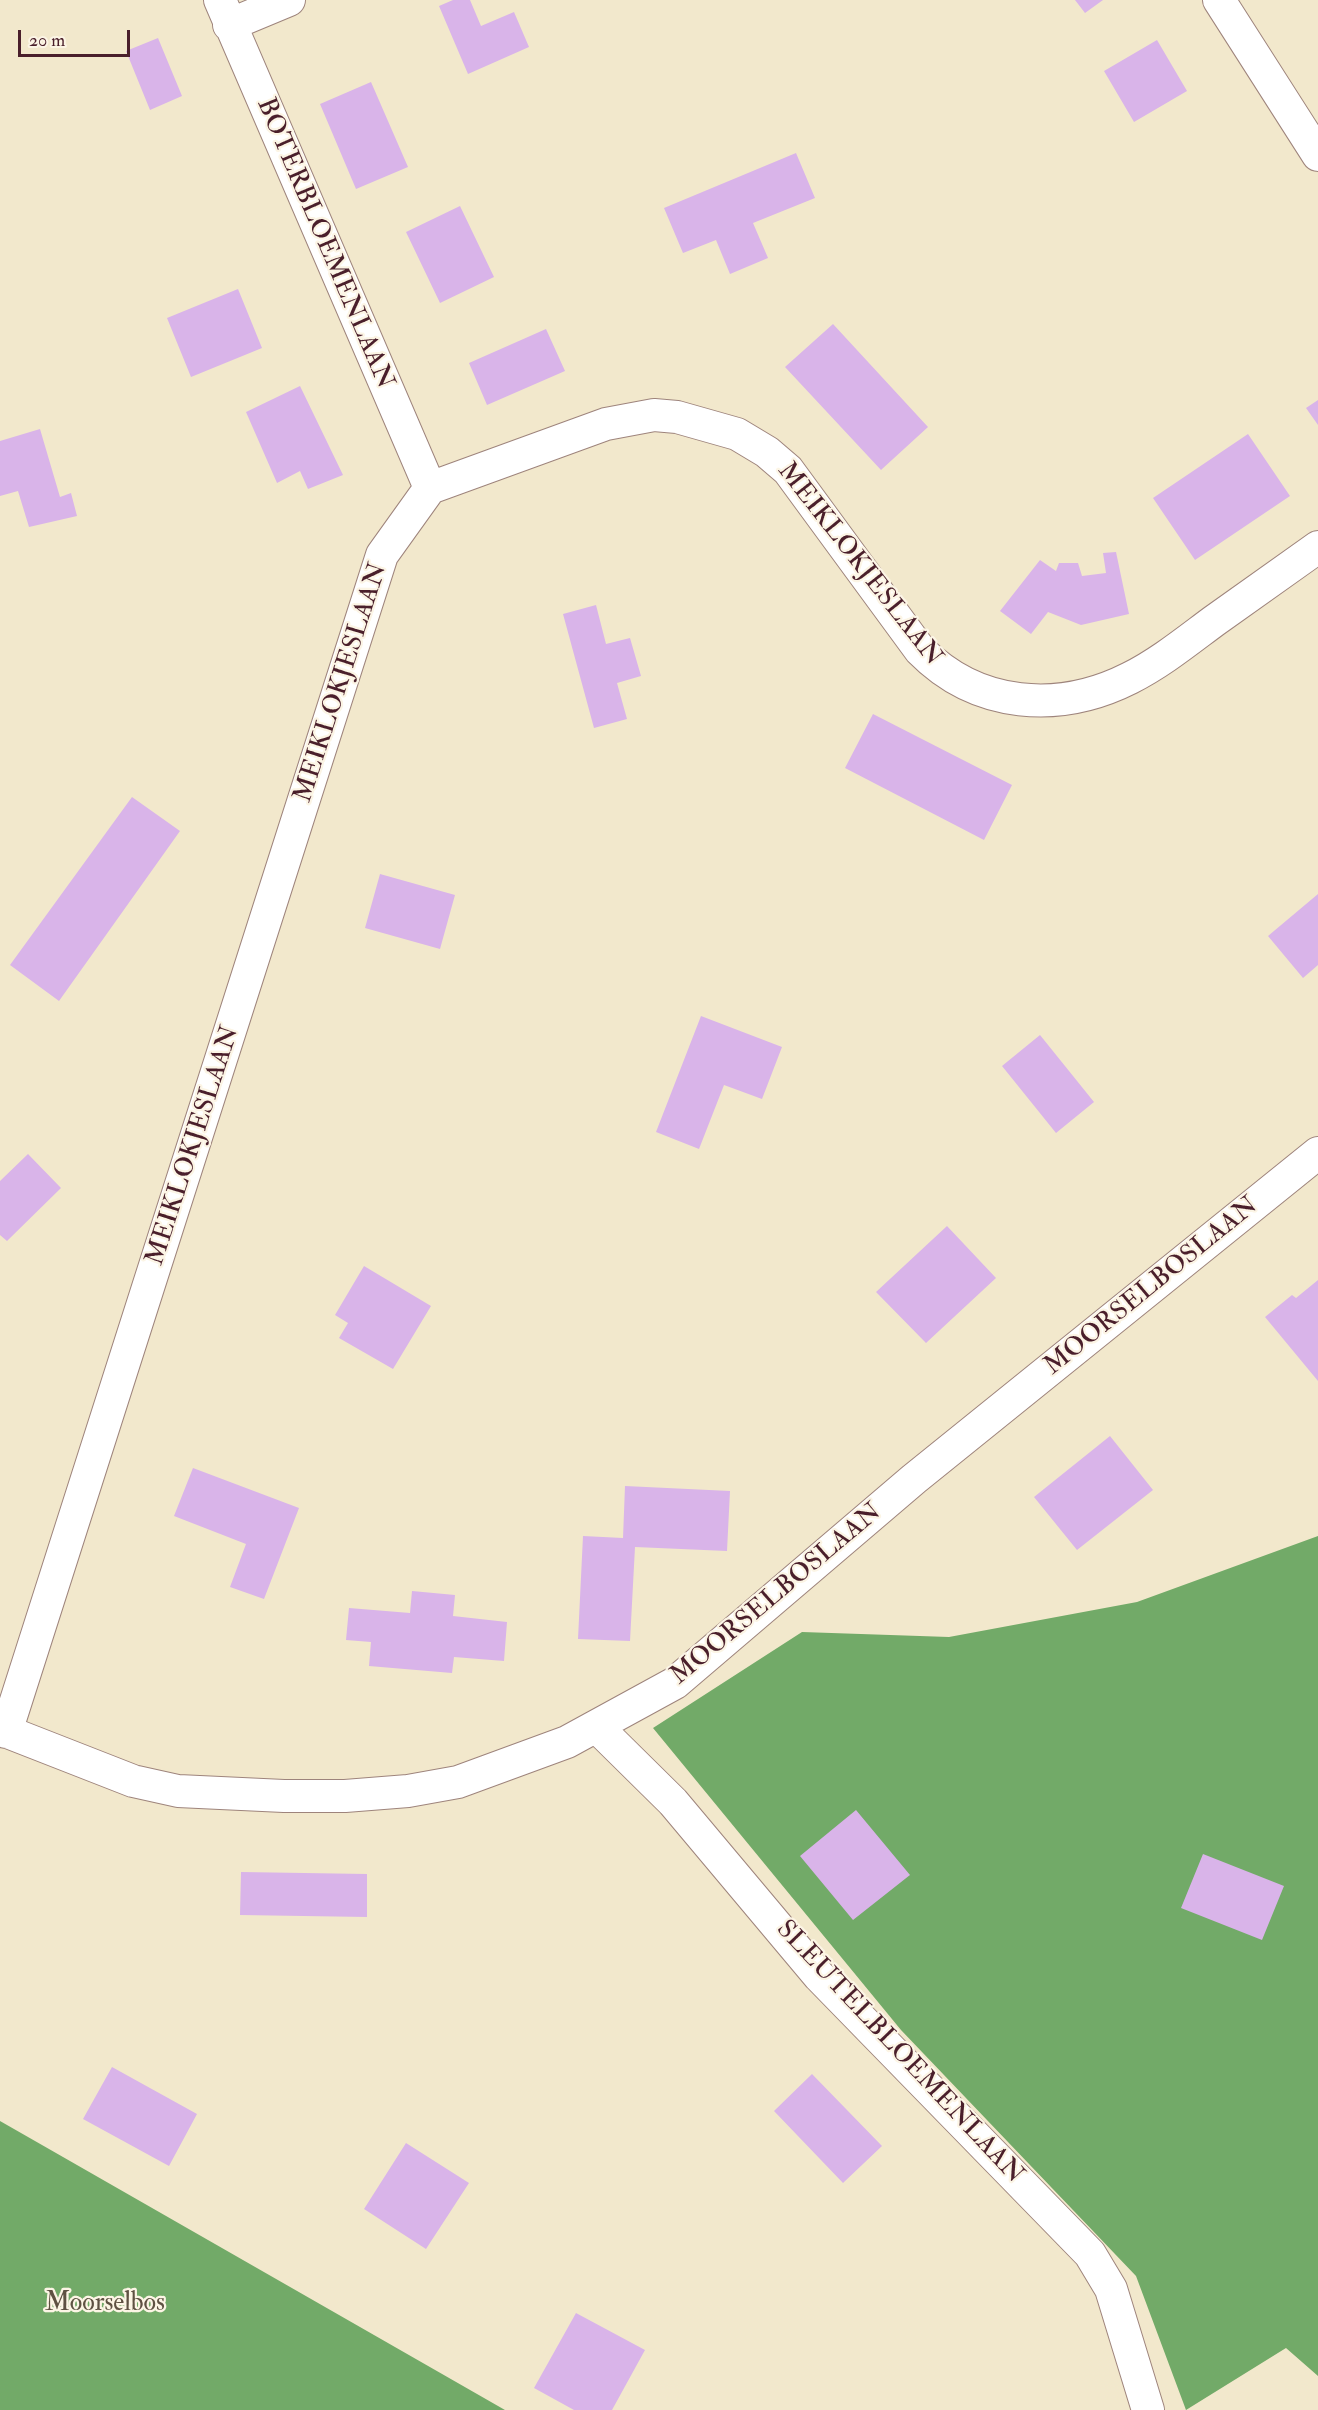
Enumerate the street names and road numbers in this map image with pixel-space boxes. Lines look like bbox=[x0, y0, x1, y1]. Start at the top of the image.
street label: BOTERBLOEMENLAAN bbox=[248, 94, 400, 394]
street label: MEIKLOKJESLAAN bbox=[770, 457, 948, 673]
street label: MEIKLOKJESLAAN bbox=[289, 560, 395, 806]
street label: MEIKLOKJESLAAN bbox=[141, 1023, 247, 1269]
street label: MOORSELBOSLAAN bbox=[1039, 1191, 1265, 1383]
street label: MOORSELBOSLAAN bbox=[665, 1498, 889, 1692]
street label: SLEUTELBLOEMENLAAN bbox=[769, 1915, 1029, 2191]

